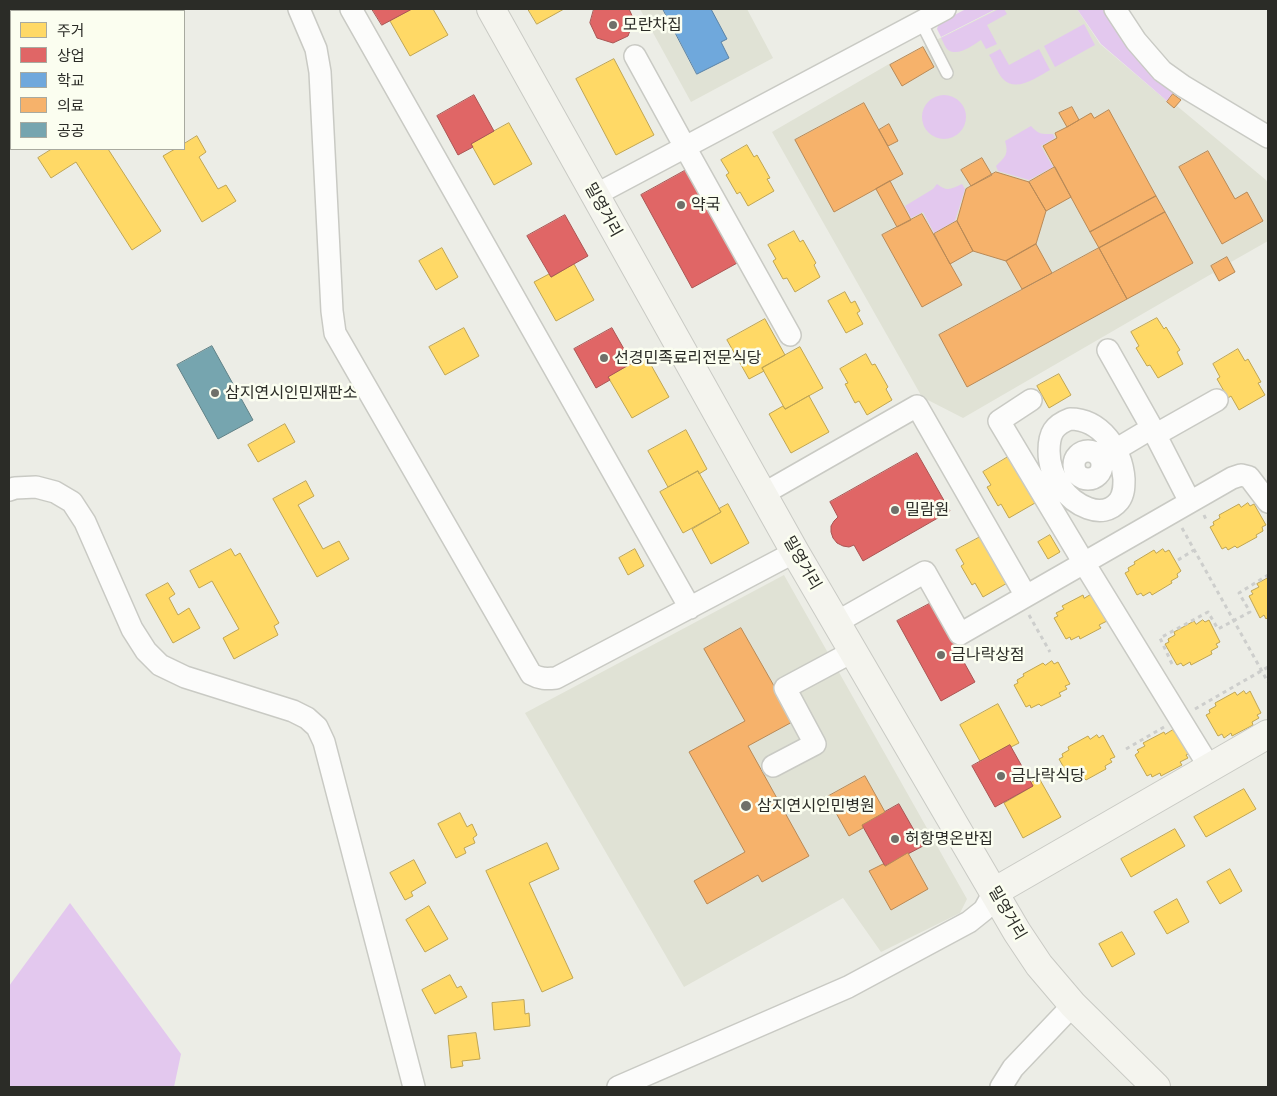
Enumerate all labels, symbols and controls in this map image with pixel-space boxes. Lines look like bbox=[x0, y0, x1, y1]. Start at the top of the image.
legend bbox=[10, 10, 185, 150]
place label: 모란차집 bbox=[623, 15, 682, 35]
marker: 모란차집 bbox=[607, 19, 619, 31]
text: 주거 bbox=[57, 21, 85, 40]
text: 상업 bbox=[57, 46, 85, 65]
text: 학교 bbox=[57, 71, 85, 90]
text: 의료 bbox=[57, 96, 85, 115]
text: 공공 bbox=[57, 121, 85, 140]
street label: 밀영거리 bbox=[580, 180, 626, 240]
place label: 약국 bbox=[691, 195, 720, 215]
marker: 약국 bbox=[675, 199, 687, 211]
place label: 선경민족료리전문식당 bbox=[614, 348, 761, 368]
marker: 선경민족료리전문식당 bbox=[598, 352, 610, 364]
place label: 삼지연시인민재판소 bbox=[225, 383, 357, 403]
marker: 삼지연시인민재판소 bbox=[209, 387, 221, 399]
place label: 밀람원 bbox=[905, 500, 949, 520]
marker: 밀람원 bbox=[889, 504, 901, 516]
street label: 밀영거리 bbox=[779, 533, 825, 593]
place label: 금나락상점 bbox=[951, 645, 1025, 665]
marker: 금나락상점 bbox=[935, 649, 947, 661]
place label: 금나락식당 bbox=[1011, 766, 1085, 786]
marker: 금나락식당 bbox=[995, 770, 1007, 782]
place label: 삼지연시인민병원 bbox=[757, 796, 875, 816]
marker: 삼지연시인민병원 bbox=[739, 799, 753, 813]
place label: 허항명온반집 bbox=[905, 829, 993, 849]
marker: 허항명온반집 bbox=[889, 833, 901, 845]
street label: 밀영거리 bbox=[984, 883, 1030, 943]

